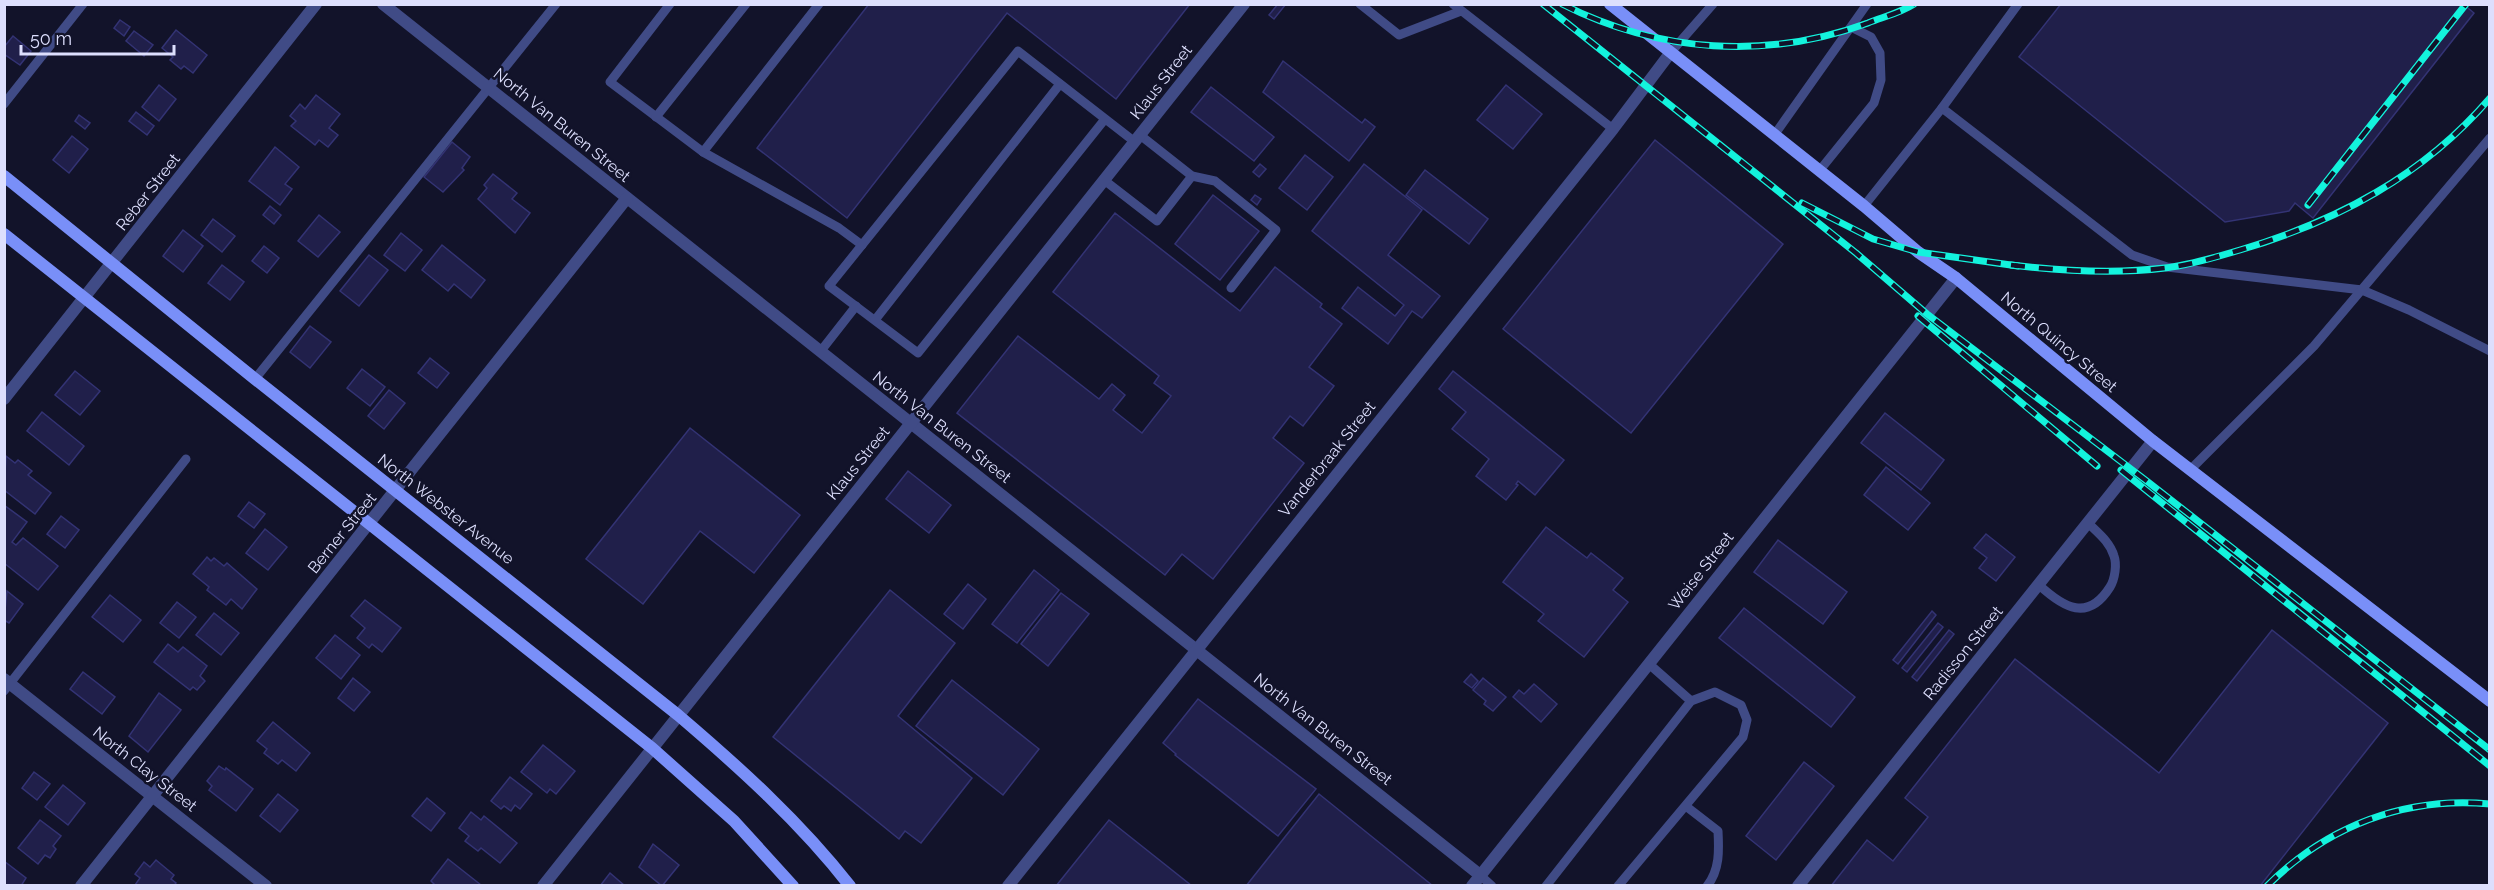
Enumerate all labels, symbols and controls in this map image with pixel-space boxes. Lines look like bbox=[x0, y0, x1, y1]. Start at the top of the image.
scale bar bbox=[21, 18, 174, 56]
text: 50 m bbox=[30, 28, 72, 49]
street label: Klaus Street bbox=[1126, 41, 1196, 123]
street label: North Van Buren Street bbox=[490, 64, 635, 186]
street label: Reber Street bbox=[112, 149, 184, 234]
street label: North Quincy Street bbox=[1997, 288, 2121, 397]
street label: North Van Buren Street bbox=[869, 367, 1015, 487]
street label: Vanderbraak Street bbox=[1275, 397, 1380, 520]
street label: Klaus Street bbox=[823, 422, 894, 504]
street label: North Webster Avenue bbox=[374, 450, 518, 568]
street label: Berner Street bbox=[304, 488, 381, 577]
street label: Weise Street bbox=[1665, 528, 1738, 614]
street label: Radisson Street bbox=[1919, 602, 2007, 704]
street label: North Van Buren Street bbox=[1250, 669, 1396, 789]
street label: North Clay Street bbox=[89, 723, 201, 816]

